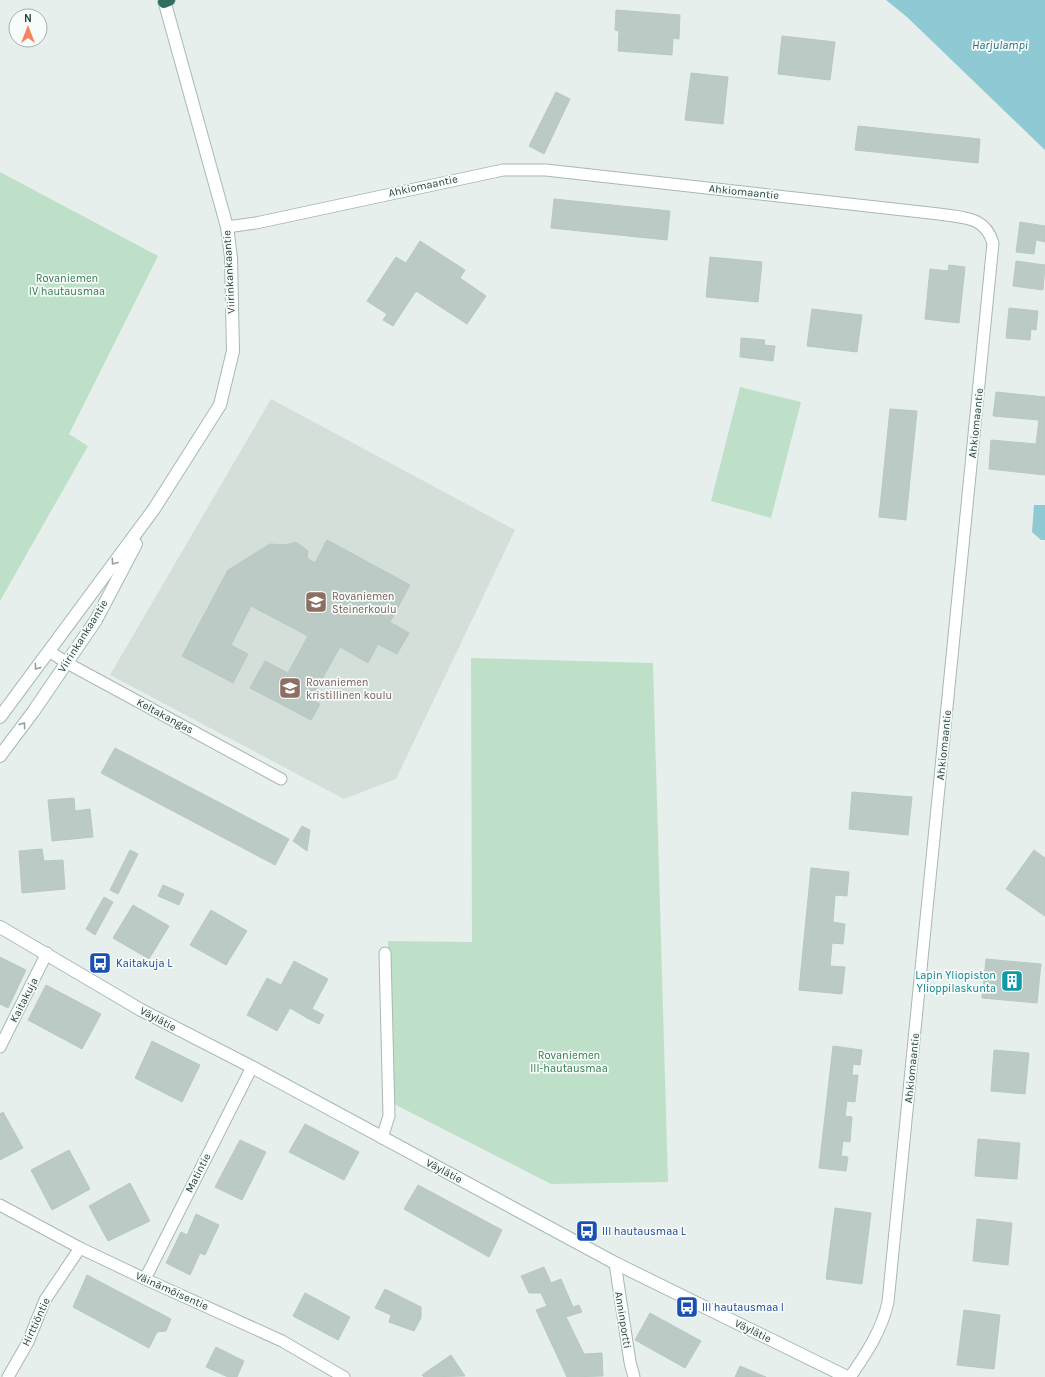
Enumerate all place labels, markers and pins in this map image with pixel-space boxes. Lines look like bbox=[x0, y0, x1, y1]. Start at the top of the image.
school or university icon: Rovaniemen Steinerkoulu bbox=[303, 589, 329, 615]
place label: Rovaniemen Steinerkoulu bbox=[332, 590, 397, 616]
school or university icon: Rovaniemen kristillinen koulu bbox=[277, 675, 303, 701]
place label: Rovaniemen kristillinen koulu bbox=[306, 676, 392, 702]
bus stop icon: Kaitakuja L bbox=[87, 950, 113, 976]
place label: Kaitakuja L bbox=[116, 957, 173, 970]
building icon: Lapin Yliopiston Ylioppilaskunta bbox=[999, 968, 1025, 994]
place label: Lapin Yliopiston Ylioppilaskunta bbox=[915, 969, 996, 995]
bus stop icon: III hautausmaa L bbox=[574, 1218, 600, 1244]
place label: III hautausmaa L bbox=[602, 1225, 687, 1238]
bus stop icon: III hautausmaa I bbox=[674, 1294, 700, 1320]
place label: III hautausmaa I bbox=[702, 1301, 784, 1314]

